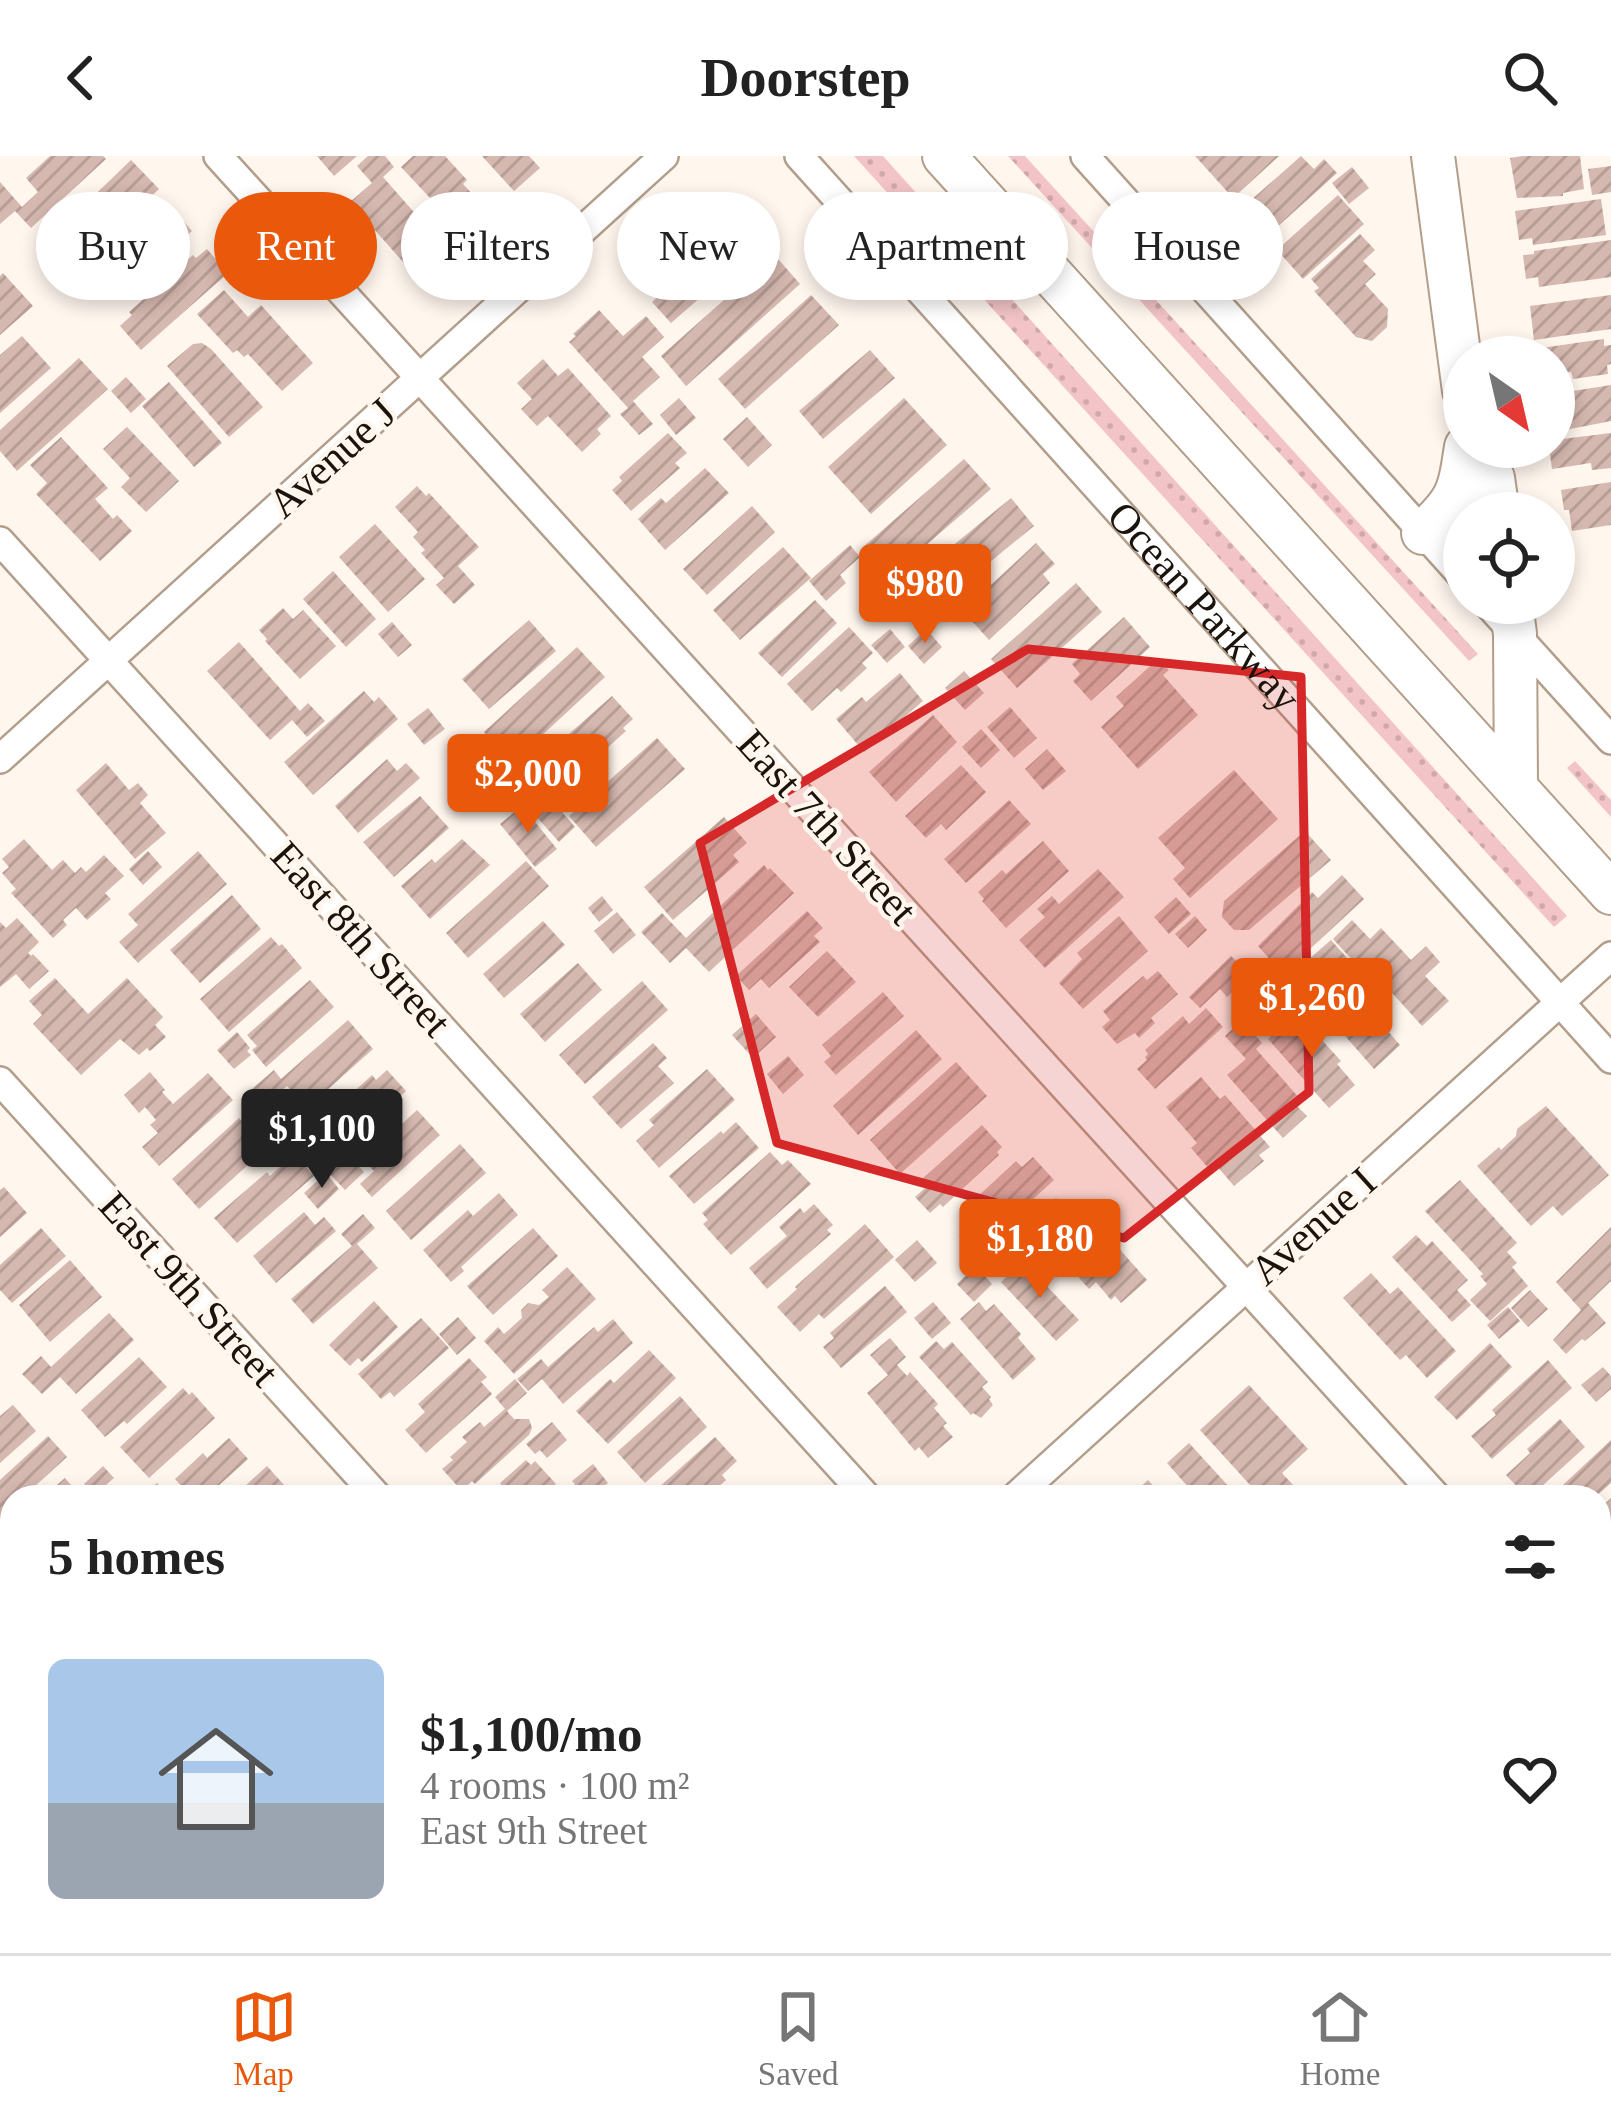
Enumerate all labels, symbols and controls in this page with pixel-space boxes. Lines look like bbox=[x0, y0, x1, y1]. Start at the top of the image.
icon: back bbox=[48, 45, 114, 111]
icon: search bbox=[1497, 45, 1563, 111]
text: Doorstep bbox=[701, 48, 910, 108]
chip: Buy bbox=[36, 192, 190, 300]
chip: Rent bbox=[214, 192, 377, 300]
chip: Filters bbox=[401, 192, 593, 300]
chip: New bbox=[617, 192, 780, 300]
chip: Apartment bbox=[804, 192, 1068, 300]
chip: House bbox=[1092, 192, 1283, 300]
north arrow bbox=[1443, 336, 1575, 468]
map controls bbox=[1443, 336, 1575, 624]
street label: Avenue J bbox=[259, 389, 405, 527]
button: locate bbox=[1443, 492, 1575, 624]
street label: Ocean Parkway bbox=[1099, 493, 1310, 720]
pin: $980 bbox=[854, 544, 996, 646]
text: $980 bbox=[886, 561, 964, 604]
street label: East 7th Street bbox=[728, 721, 926, 934]
pin: $2,000 bbox=[430, 734, 626, 836]
text: $2,000 bbox=[474, 751, 582, 794]
street label: East 8th Street bbox=[262, 833, 460, 1046]
pin: $1,260 bbox=[1214, 958, 1410, 1060]
text: $1,260 bbox=[1258, 975, 1366, 1018]
pin: $1,100 bbox=[224, 1089, 420, 1191]
text: $1,100 bbox=[268, 1106, 376, 1149]
street label: Avenue I bbox=[1241, 1158, 1385, 1294]
street label: East 9th Street bbox=[90, 1183, 288, 1396]
pin: $1,180 bbox=[942, 1199, 1138, 1301]
text: $1,180 bbox=[986, 1216, 1094, 1259]
icon: filters bbox=[1497, 1524, 1563, 1590]
text: 5 homes bbox=[48, 1529, 225, 1585]
text: $1,100/mo bbox=[420, 1706, 642, 1762]
icon: home bbox=[144, 1707, 288, 1851]
icon: heart bbox=[1497, 1746, 1563, 1812]
text: 4 rooms · 100 m² bbox=[420, 1764, 690, 1807]
text: East 9th Street bbox=[420, 1809, 647, 1852]
tab: Map bbox=[231, 1984, 297, 2093]
tab: Saved bbox=[758, 1984, 838, 2093]
tab: Home bbox=[1300, 1984, 1380, 2093]

